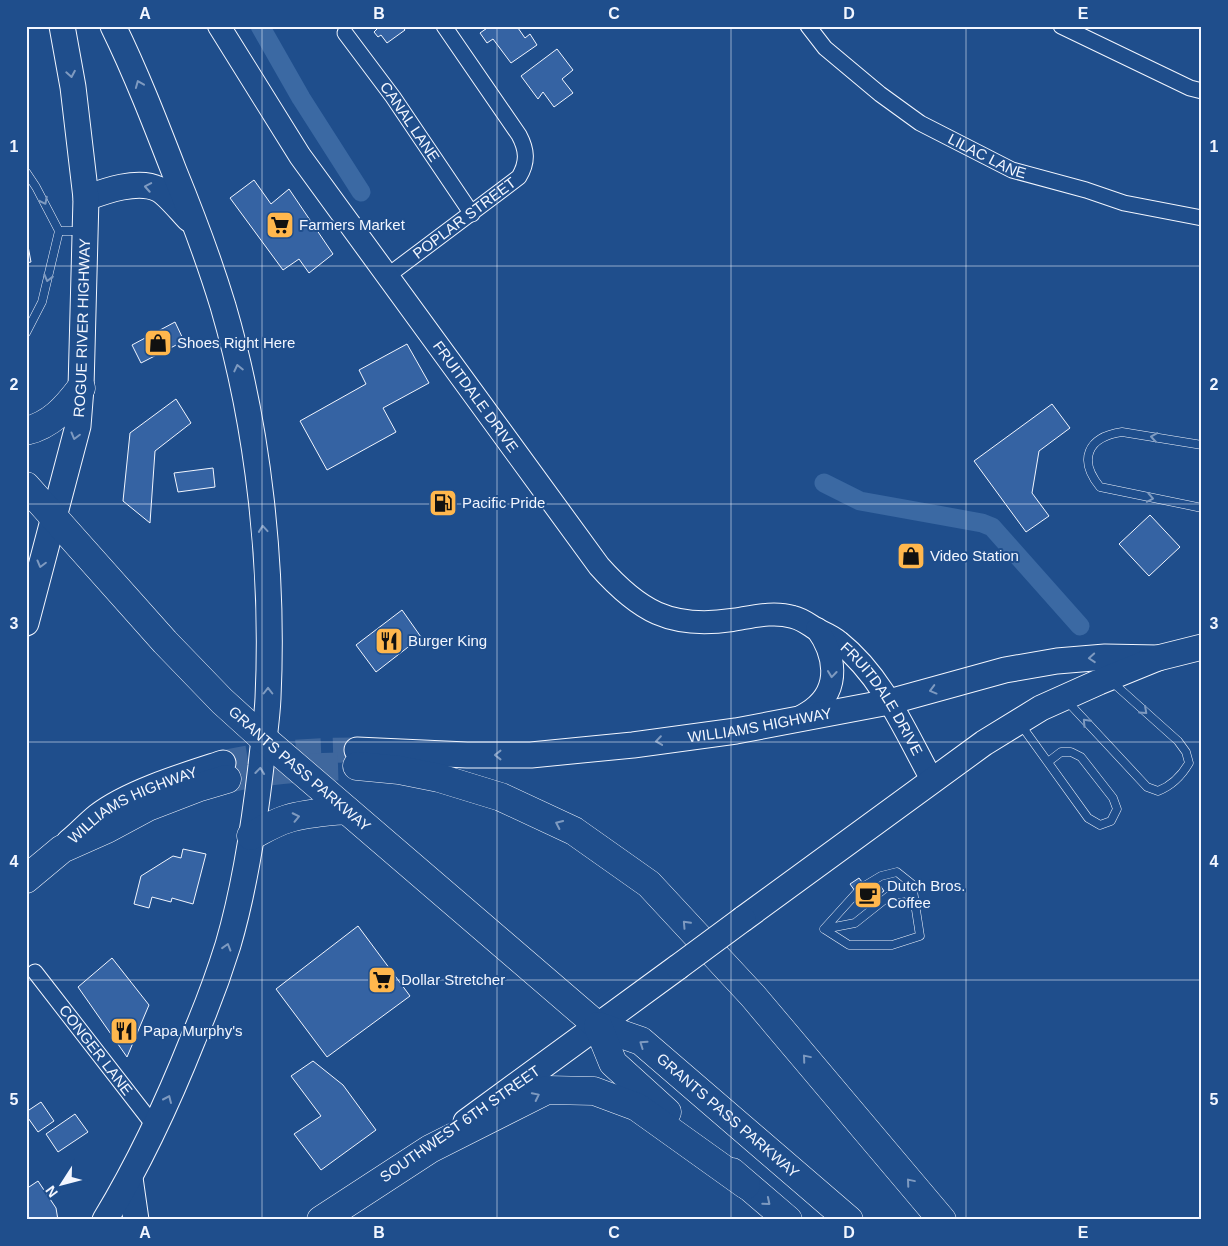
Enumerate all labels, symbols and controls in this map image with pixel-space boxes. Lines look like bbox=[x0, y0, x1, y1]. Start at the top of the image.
text: A bbox=[139, 5, 151, 22]
text: B bbox=[373, 5, 385, 22]
text: C bbox=[608, 5, 620, 22]
text: D bbox=[843, 5, 855, 22]
text: E bbox=[1078, 5, 1089, 22]
one-way arrow bbox=[65, 70, 75, 79]
street label: CANAL LANE bbox=[377, 78, 443, 165]
one-way arrow bbox=[135, 80, 146, 89]
street label: LILAC LANE bbox=[945, 130, 1028, 181]
text: 1 bbox=[10, 138, 19, 155]
text: 1 bbox=[1210, 138, 1219, 155]
street label: POPLAR STREET bbox=[409, 174, 519, 262]
one-way arrow bbox=[143, 183, 152, 193]
one-way arrow bbox=[38, 196, 48, 205]
supermarket icon: Farmers Market bbox=[265, 210, 295, 240]
place label: Farmers Market bbox=[299, 216, 406, 233]
street label: ROGUE RIVER HIGHWAY bbox=[70, 238, 93, 418]
one-way arrow bbox=[43, 274, 54, 283]
shop icon: Shoes Right Here bbox=[143, 328, 173, 358]
place label: Shoes Right Here bbox=[177, 334, 295, 351]
street label: FRUITDALE DRIVE bbox=[430, 337, 522, 455]
one-way arrow bbox=[233, 364, 244, 373]
text: 2 bbox=[10, 376, 19, 393]
text: 2 bbox=[1210, 376, 1219, 393]
one-way arrow bbox=[70, 432, 81, 440]
one-way arrow bbox=[1149, 433, 1158, 443]
fuel station icon: Pacific Pride bbox=[428, 488, 458, 518]
one-way arrow bbox=[1145, 492, 1154, 503]
place label: Pacific Pride bbox=[462, 494, 545, 511]
one-way arrow bbox=[258, 524, 269, 532]
shop icon: Video Station bbox=[896, 541, 926, 571]
place label: Video Station bbox=[930, 547, 1019, 564]
one-way arrow bbox=[37, 559, 47, 568]
text: 3 bbox=[10, 615, 19, 632]
text: 3 bbox=[1210, 615, 1219, 632]
restaurant icon: Burger King bbox=[374, 626, 404, 656]
place label: Burger King bbox=[408, 632, 487, 649]
street label: FRUITDALE DRIVE bbox=[837, 638, 926, 758]
one-way arrow bbox=[1088, 653, 1096, 664]
one-way arrow bbox=[826, 671, 837, 679]
one-way arrow bbox=[929, 684, 937, 694]
one-way arrow bbox=[263, 687, 273, 694]
street label: GRANTS PASS PARKWAY bbox=[225, 702, 374, 835]
street label: WILLIAMS HIGHWAY bbox=[687, 704, 833, 745]
one-way arrow bbox=[1138, 705, 1147, 714]
one-way arrow bbox=[1083, 718, 1092, 727]
one-way arrow bbox=[655, 736, 664, 746]
one-way arrow bbox=[493, 750, 501, 760]
street label: WILLIAMS HIGHWAY bbox=[65, 763, 200, 847]
one-way arrow bbox=[255, 767, 266, 775]
one-way arrow bbox=[291, 812, 300, 822]
one-way arrow bbox=[555, 820, 564, 830]
text: 4 bbox=[10, 853, 19, 870]
text: 4 bbox=[1210, 853, 1219, 870]
place label: Dutch Bros. Coffee bbox=[887, 877, 965, 911]
cafe icon: Dutch Bros. Coffee bbox=[853, 880, 883, 910]
one-way arrow bbox=[683, 921, 692, 930]
one-way arrow bbox=[221, 944, 231, 952]
supermarket icon: Dollar Stretcher bbox=[367, 965, 397, 995]
place label: Dollar Stretcher bbox=[401, 971, 505, 988]
street label: CONGER LANE bbox=[56, 1002, 136, 1098]
restaurant icon: Papa Murphy's bbox=[109, 1016, 139, 1046]
place label: Papa Murphy's bbox=[143, 1022, 243, 1039]
one-way arrow bbox=[639, 1041, 649, 1050]
street label: GRANTS PASS PARKWAY bbox=[654, 1049, 803, 1181]
one-way arrow bbox=[802, 1055, 811, 1064]
street label: SOUTHWEST 6TH STREET bbox=[376, 1062, 543, 1185]
text: 5 bbox=[10, 1091, 19, 1108]
text: 5 bbox=[1210, 1091, 1219, 1108]
one-way arrow bbox=[531, 1092, 540, 1102]
one-way arrow bbox=[162, 1095, 173, 1104]
north arrow bbox=[38, 1158, 88, 1208]
one-way arrow bbox=[907, 1179, 916, 1188]
text: N bbox=[42, 1183, 61, 1200]
one-way arrow bbox=[761, 1197, 770, 1205]
text: A bbox=[139, 1224, 151, 1241]
text: B bbox=[373, 1224, 385, 1241]
text: C bbox=[608, 1224, 620, 1241]
text: D bbox=[843, 1224, 855, 1241]
text: E bbox=[1078, 1224, 1089, 1241]

